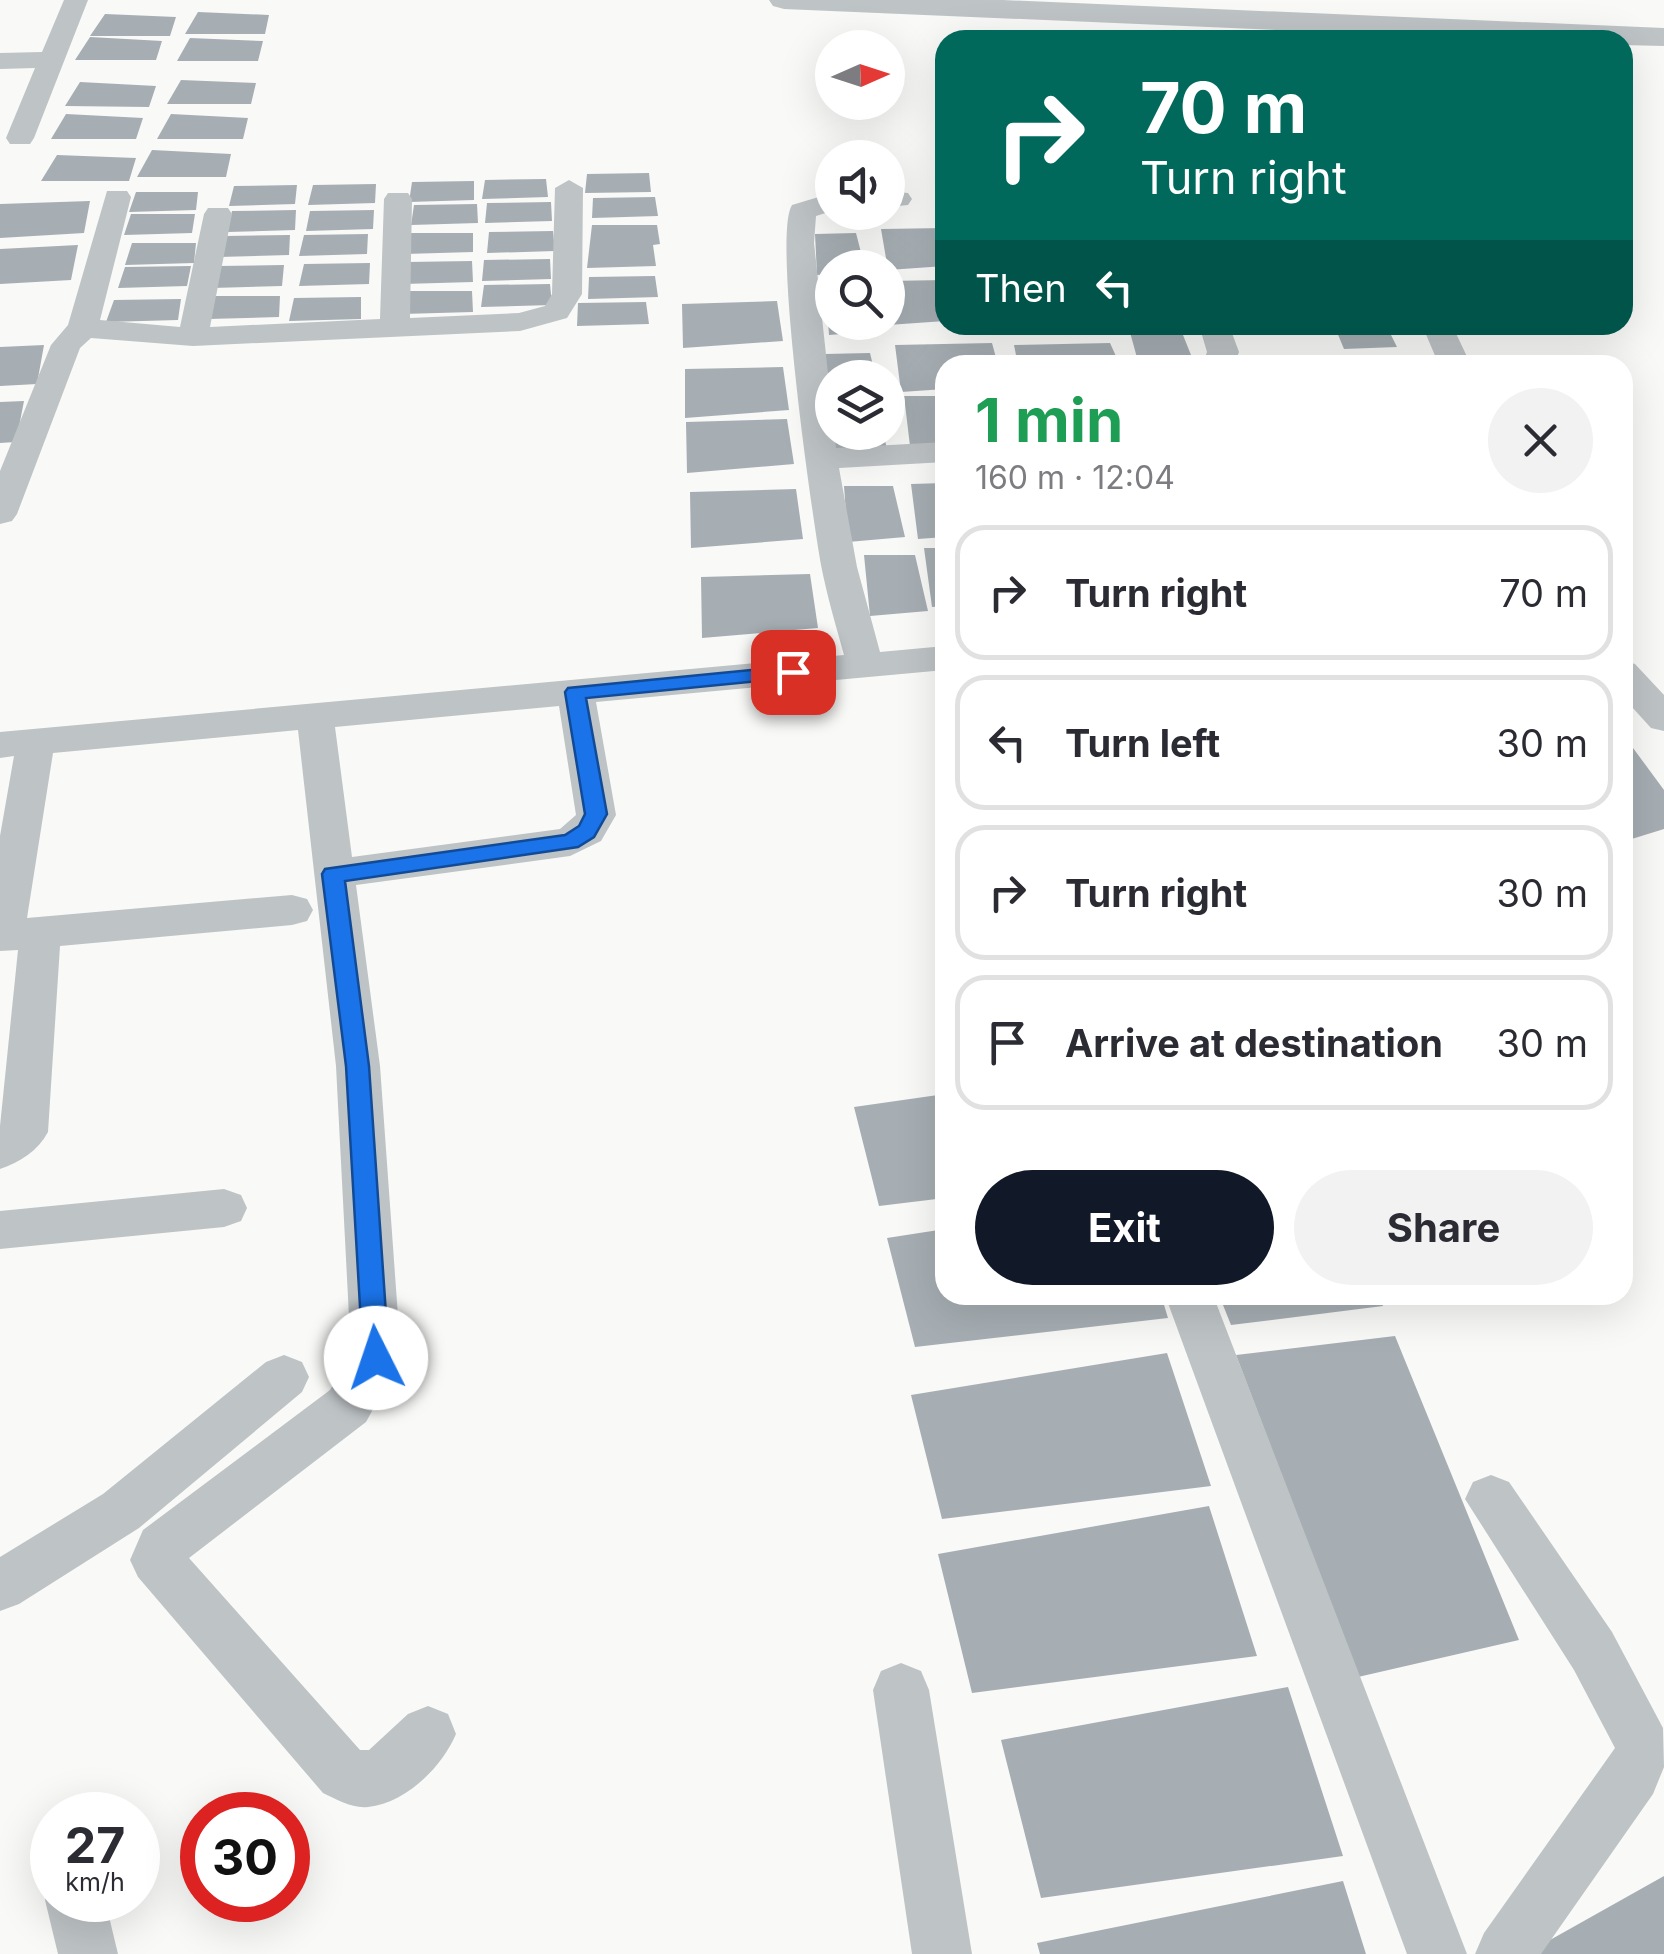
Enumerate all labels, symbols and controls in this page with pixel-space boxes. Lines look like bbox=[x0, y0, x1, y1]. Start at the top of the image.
north arrow bbox=[815, 30, 905, 120]
map controls bbox=[815, 30, 905, 450]
text: 70 m bbox=[1140, 65, 1307, 150]
icon: right bbox=[975, 70, 1105, 200]
button: sound bbox=[815, 140, 905, 230]
text: Turn right bbox=[1140, 150, 1347, 205]
button: search bbox=[815, 250, 905, 340]
icon: left bbox=[1087, 260, 1142, 315]
text: Then bbox=[975, 265, 1067, 311]
button: layers bbox=[815, 360, 905, 450]
text: 1 min bbox=[975, 384, 1123, 456]
button: close bbox=[1488, 388, 1593, 493]
text: 160 m · 12:04 bbox=[975, 458, 1175, 497]
icon: right bbox=[980, 565, 1035, 620]
text: Turn right bbox=[1065, 570, 1247, 616]
text: 70 m bbox=[1499, 570, 1588, 616]
pin bbox=[751, 630, 836, 715]
icon: arrive bbox=[766, 645, 821, 700]
icon: left bbox=[980, 715, 1035, 770]
text: Turn left bbox=[1065, 720, 1220, 766]
text: 30 m bbox=[1497, 720, 1588, 766]
icon: right bbox=[980, 865, 1035, 920]
text: Turn right bbox=[1065, 870, 1247, 916]
text: 30 m bbox=[1497, 870, 1588, 916]
icon: arrive bbox=[980, 1015, 1035, 1070]
text: Arrive at destination bbox=[1065, 1020, 1443, 1066]
text: 30 m bbox=[1497, 1020, 1588, 1066]
button: Exit bbox=[975, 1170, 1274, 1285]
button: Share bbox=[1294, 1170, 1593, 1285]
position arrow bbox=[324, 1306, 428, 1410]
speed limit sign: 30 bbox=[180, 1792, 310, 1922]
text: 27 bbox=[65, 1815, 125, 1875]
text: km/h bbox=[65, 1867, 125, 1897]

